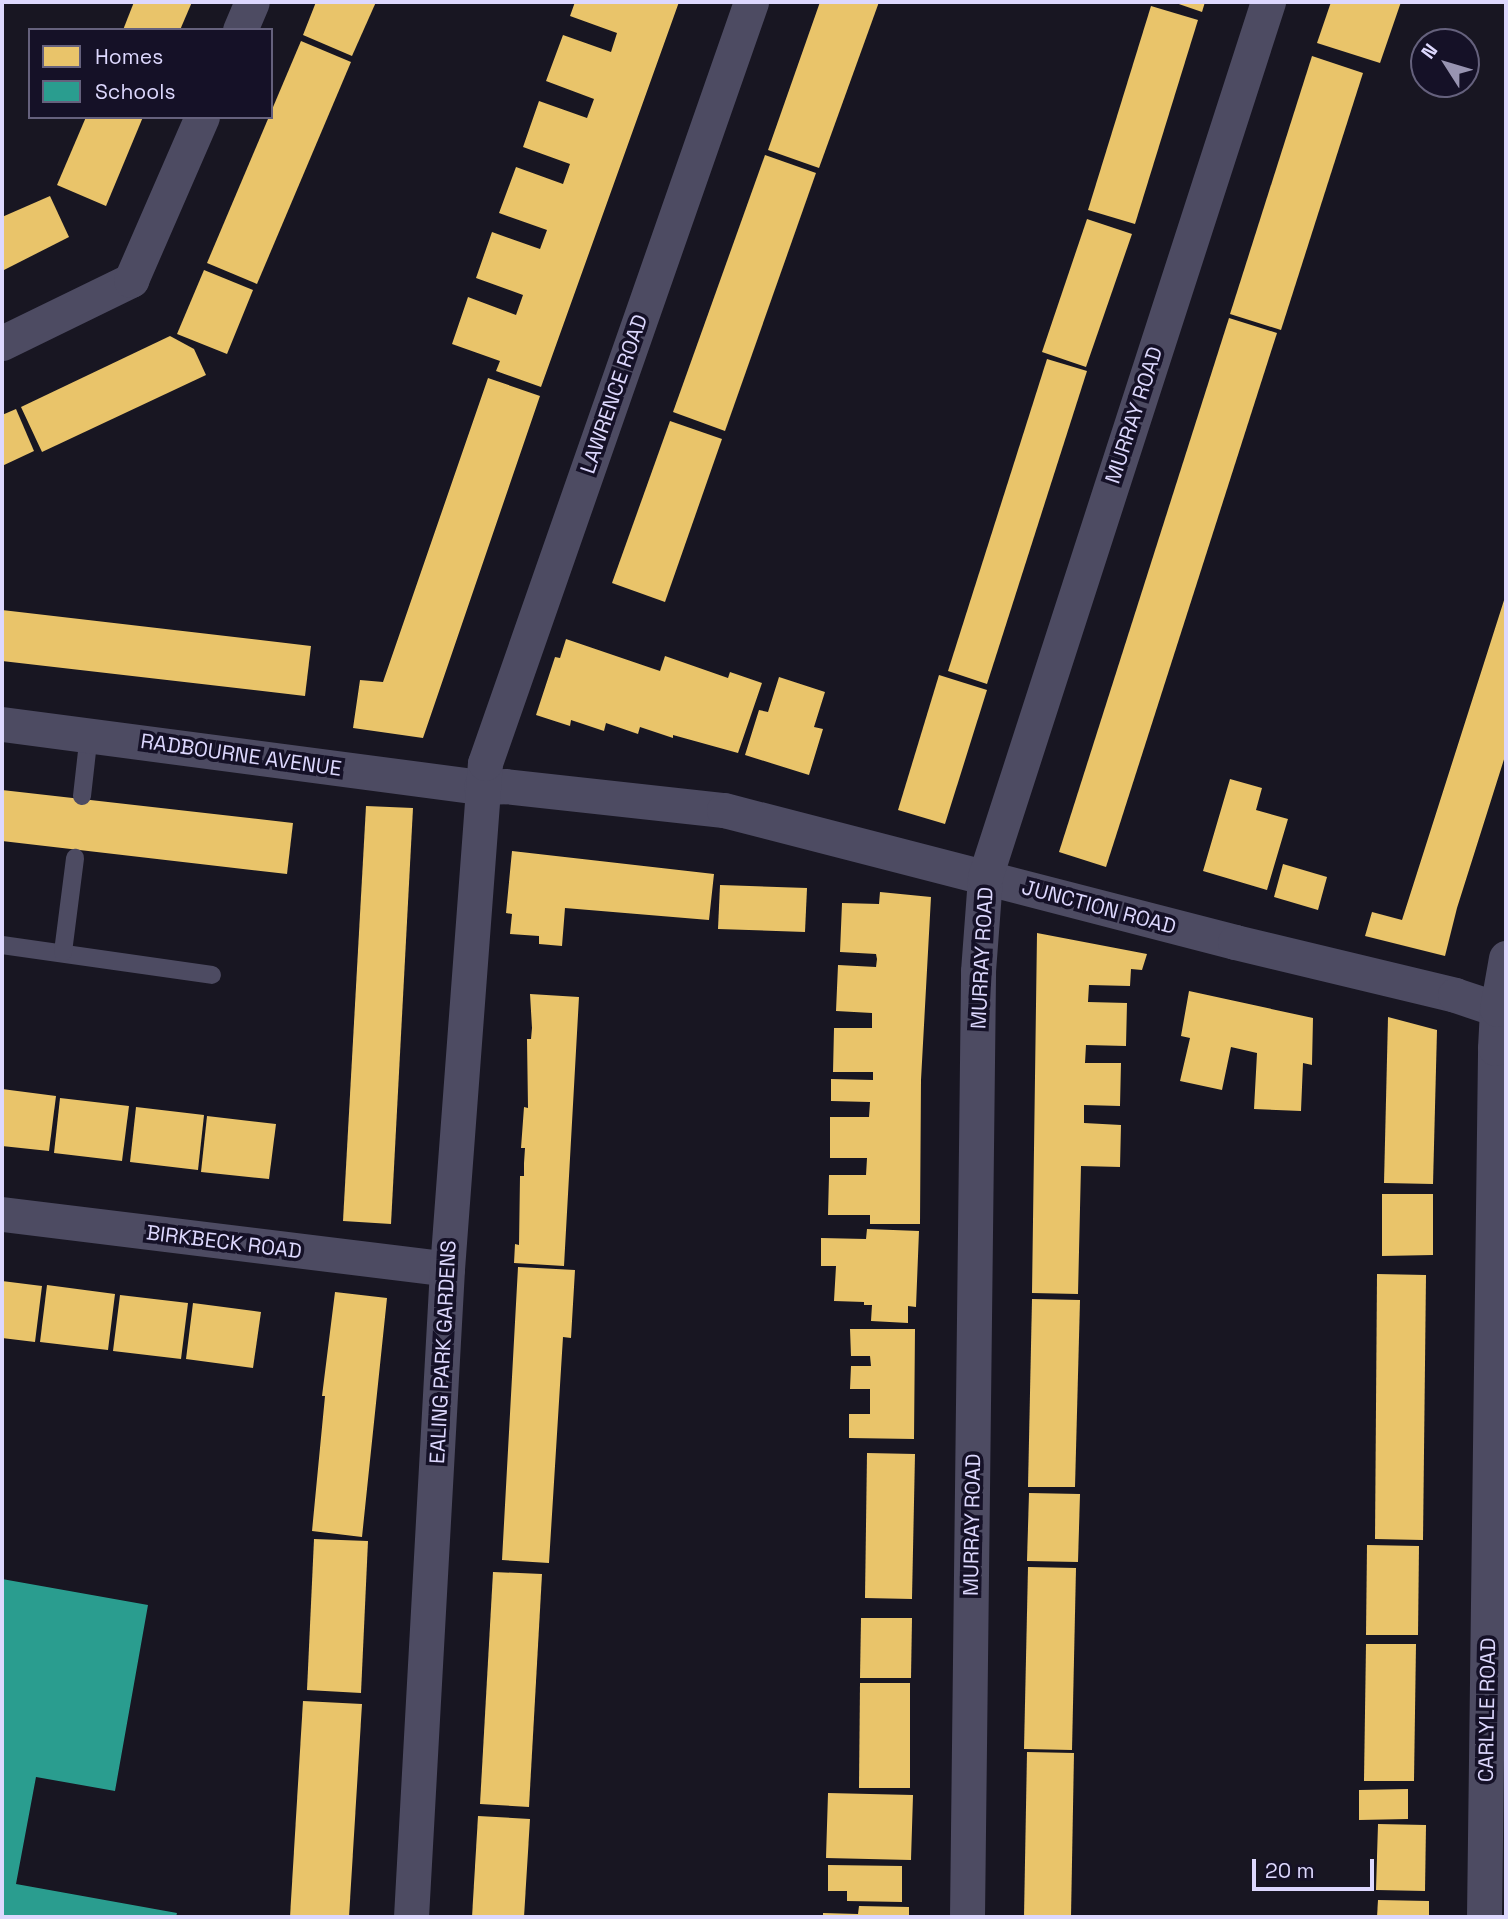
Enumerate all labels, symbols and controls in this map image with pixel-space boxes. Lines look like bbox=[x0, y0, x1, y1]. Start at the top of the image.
legend bbox=[28, 28, 273, 119]
north arrow bbox=[1410, 28, 1480, 98]
text: N bbox=[1416, 39, 1443, 64]
text: Homes bbox=[95, 43, 163, 70]
text: Schools bbox=[95, 78, 175, 105]
street label: LAWRENCE ROAD bbox=[575, 311, 653, 477]
street label: MURRAY ROAD bbox=[1100, 343, 1168, 487]
street label: RADBOURNE AVENUE bbox=[139, 728, 343, 782]
street label: JUNCTION ROAD bbox=[1019, 874, 1179, 940]
street label: MURRAY ROAD bbox=[966, 886, 998, 1030]
street label: BIRKBECK ROAD bbox=[145, 1220, 303, 1264]
street label: EALING PARK GARDENS bbox=[425, 1240, 461, 1464]
street label: MURRAY ROAD bbox=[958, 1453, 986, 1597]
street label: CARLYLE ROAD bbox=[1473, 1638, 1501, 1782]
scale bar bbox=[1256, 1846, 1378, 1890]
text: 20 m bbox=[1265, 1857, 1315, 1884]

